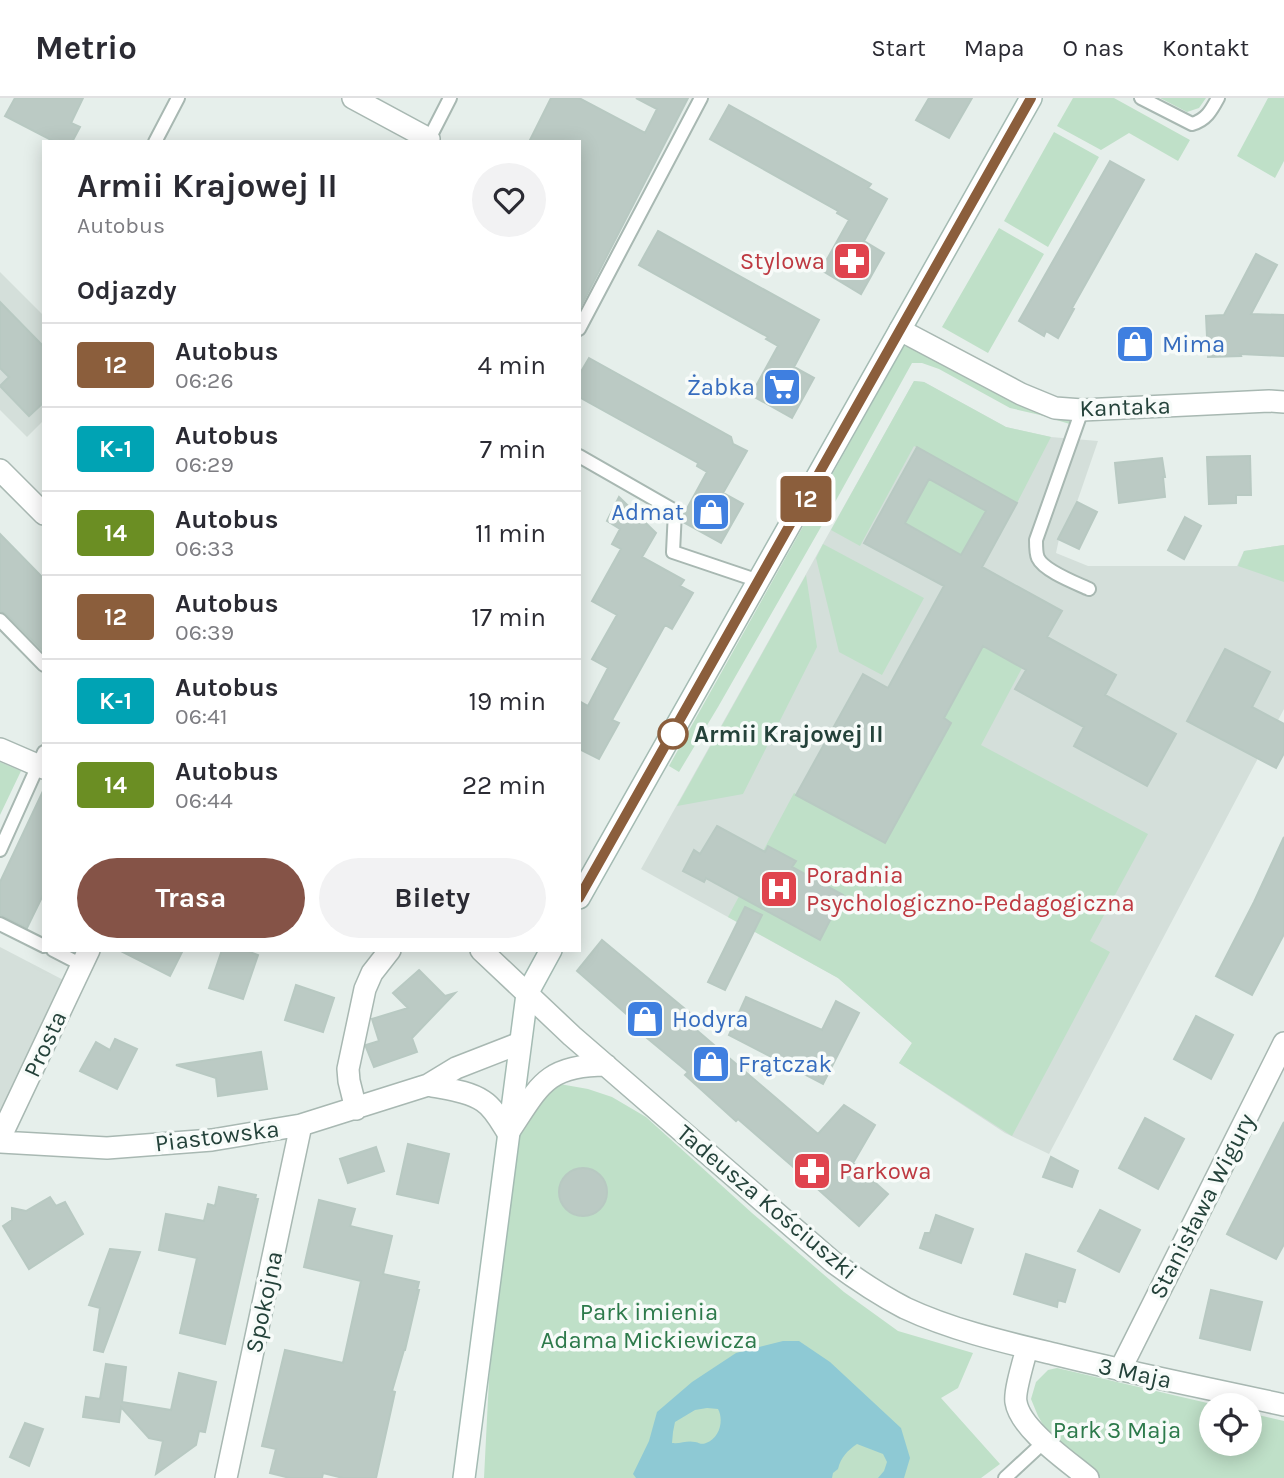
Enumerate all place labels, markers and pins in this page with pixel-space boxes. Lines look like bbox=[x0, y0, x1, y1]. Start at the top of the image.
pharmacy icon: Stylowa bbox=[831, 240, 873, 282]
place label: Stylowa bbox=[740, 247, 825, 275]
shop icon: Mima bbox=[1114, 323, 1156, 365]
place label: Mima bbox=[1162, 330, 1225, 358]
supermarket icon: Żabka bbox=[761, 366, 803, 408]
place label: Żabka bbox=[687, 373, 755, 401]
shop icon: Admat bbox=[690, 491, 732, 533]
place label: Admat bbox=[611, 498, 684, 526]
marker: Armii Krajowej II bbox=[658, 719, 688, 749]
place label: Armii Krajowej II bbox=[694, 720, 883, 748]
place label: Poradnia Psychologiczno-Pedagogiczna bbox=[806, 861, 1135, 917]
hospital icon: Poradnia Psychologiczno-Pedagogiczna bbox=[758, 868, 800, 910]
shop icon: Hodyra bbox=[624, 998, 666, 1040]
place label: Hodyra bbox=[672, 1005, 748, 1033]
shop icon: Frątczak bbox=[690, 1043, 732, 1085]
place label: Frątczak bbox=[738, 1050, 832, 1078]
pharmacy icon: Parkowa bbox=[791, 1150, 833, 1192]
place label: Parkowa bbox=[839, 1157, 931, 1185]

